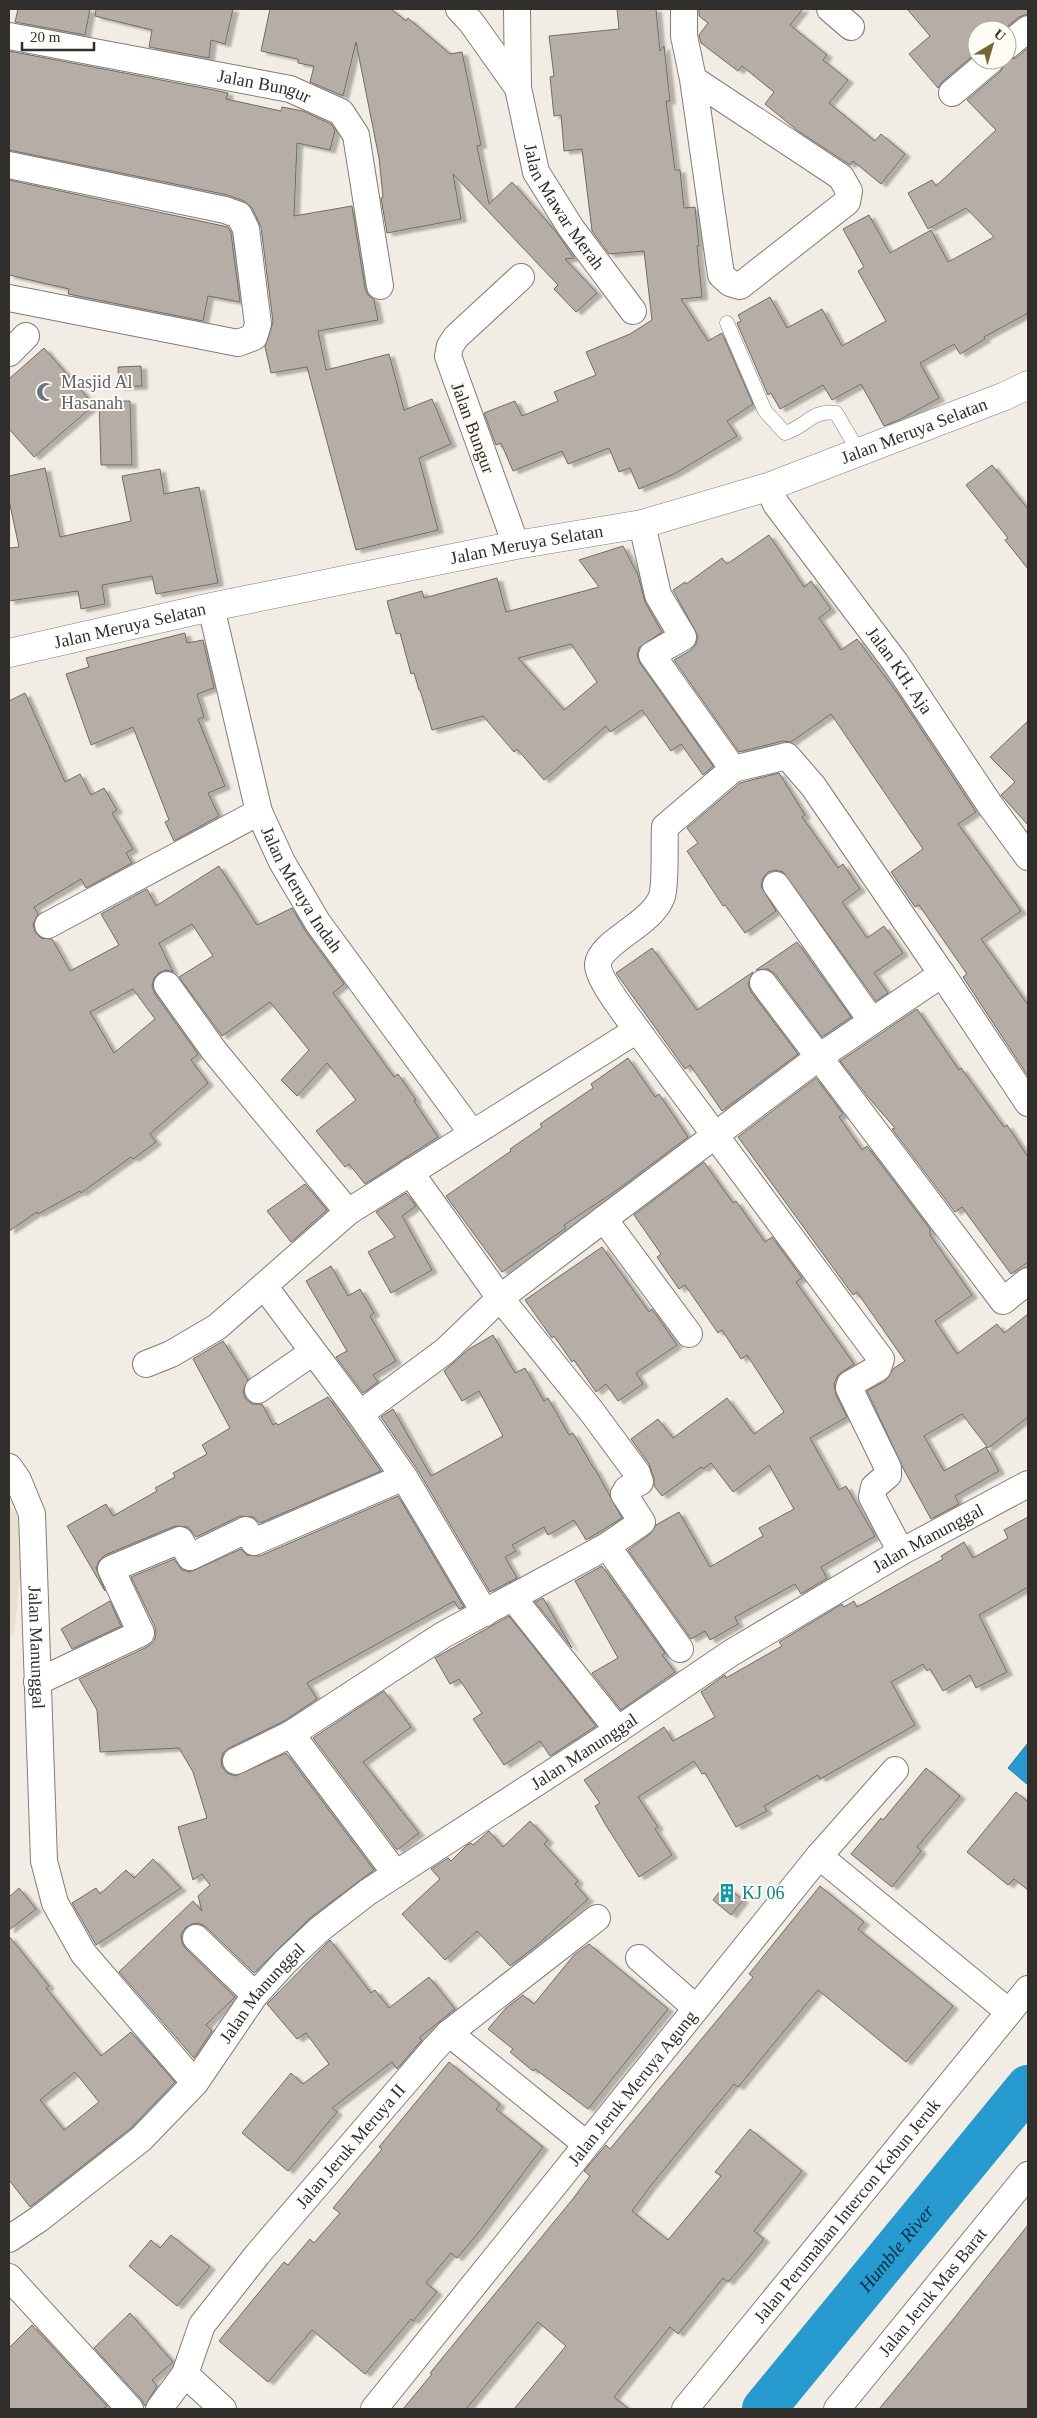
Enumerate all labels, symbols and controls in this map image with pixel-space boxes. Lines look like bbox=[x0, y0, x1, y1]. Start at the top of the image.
scale bar bbox=[22, 20, 95, 52]
north arrow bbox=[967, 20, 1017, 70]
text: U bbox=[991, 26, 1008, 44]
text: 20 m bbox=[30, 29, 61, 45]
street label: Jalan Bungur bbox=[216, 66, 314, 107]
street label: Jalan Mawar Merah bbox=[520, 142, 608, 273]
place label: Masjid Al Hasanah bbox=[61, 372, 133, 413]
street label: Jalan Bungur bbox=[447, 380, 499, 476]
mosque icon: Masjid Al Hasanah bbox=[35, 381, 57, 403]
street label: Jalan Meruya Selatan bbox=[838, 394, 990, 468]
street label: Jalan Meruya Selatan bbox=[448, 521, 605, 568]
street label: Jalan Meruya Selatan bbox=[52, 598, 208, 652]
street label: Jalan KH. Aja bbox=[862, 623, 937, 718]
street label: Jalan Meruya Indah bbox=[257, 823, 346, 956]
street label: Jalan Manunggal bbox=[869, 1500, 987, 1577]
street label: Jalan Manunggal bbox=[24, 1585, 49, 1709]
street label: Jalan Manunggal bbox=[527, 1709, 641, 1794]
building icon: KJ 06 bbox=[716, 1882, 738, 1904]
place label: KJ 06 bbox=[742, 1883, 785, 1903]
street label: Jalan Manunggal bbox=[215, 1939, 309, 2047]
street label: Jalan Jeruk Meruya Agung bbox=[564, 2006, 701, 2170]
street label: Jalan Jeruk Meruya II bbox=[292, 2080, 409, 2212]
street label: Jalan Perumahan Intercon Kebun Jeruk bbox=[750, 2095, 944, 2327]
water label: Humble River bbox=[853, 2200, 938, 2297]
street label: Jalan Jeruk Mas Barat bbox=[874, 2224, 991, 2360]

